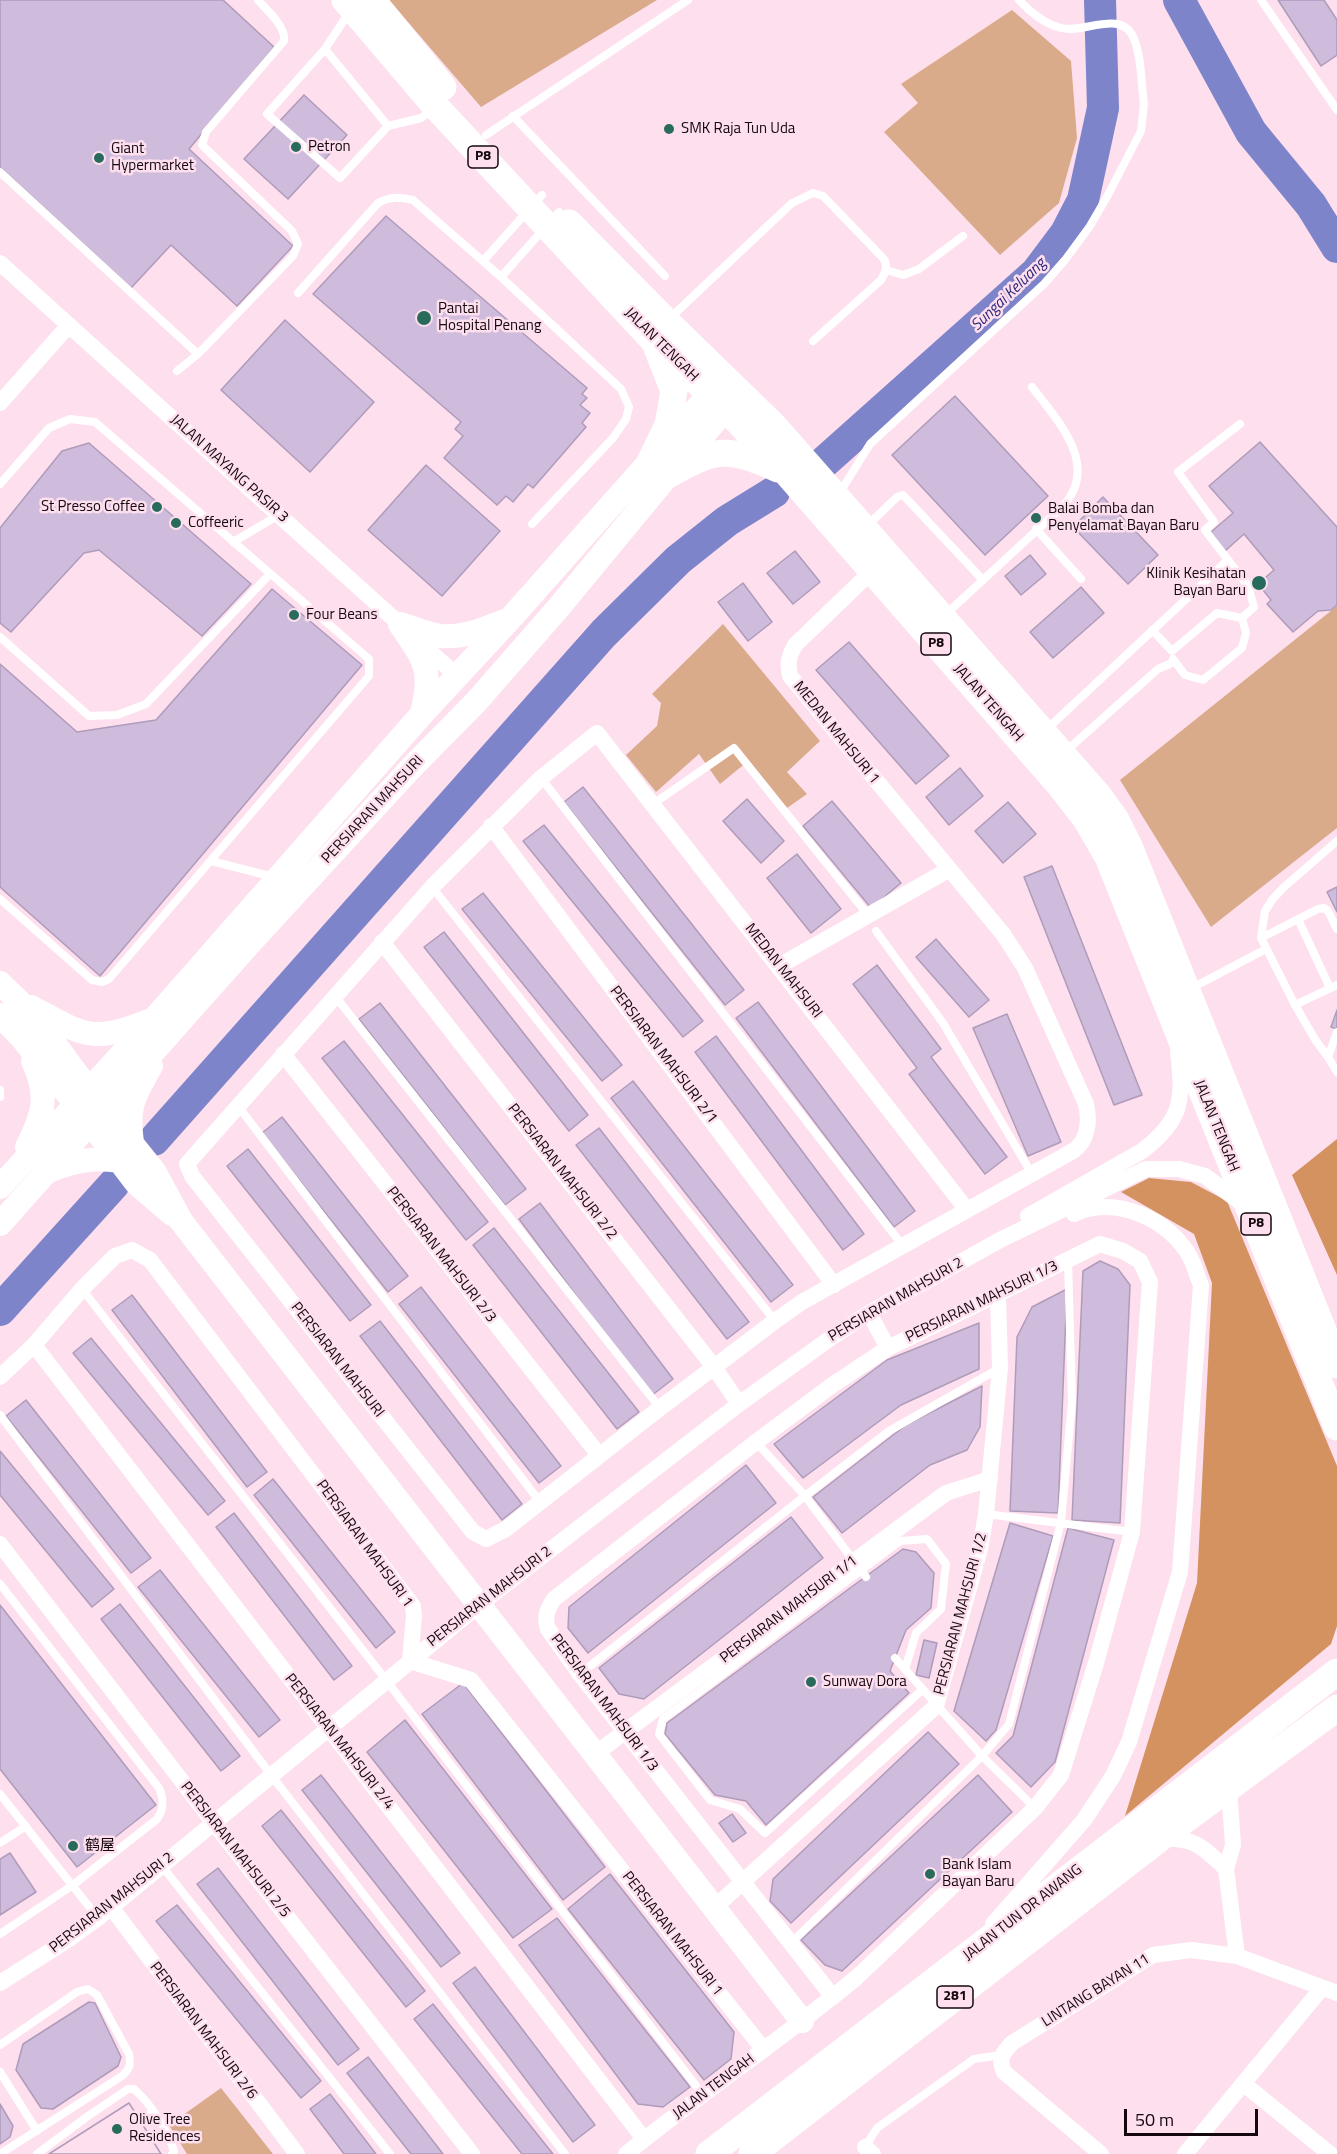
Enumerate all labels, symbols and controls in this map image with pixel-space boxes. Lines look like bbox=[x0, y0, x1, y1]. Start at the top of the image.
place label: SMK Raja Tun Uda bbox=[681, 120, 795, 138]
marker: SMK Raja Tun Uda bbox=[662, 122, 676, 136]
place label: Petron bbox=[308, 138, 351, 156]
place label: Giant Hypermarket bbox=[111, 140, 194, 175]
marker: Petron bbox=[289, 140, 303, 154]
road number: P8 bbox=[468, 146, 498, 168]
marker: Giant Hypermarket bbox=[92, 151, 106, 165]
water label: Sungai Keluang bbox=[968, 255, 1050, 335]
place label: Pantai Hospital Penang bbox=[438, 300, 541, 335]
street label: JALAN TENGAH bbox=[620, 304, 702, 386]
marker: Pantai Hospital Penang bbox=[415, 309, 433, 327]
street label: JALAN MAYANG PASIR 3 bbox=[166, 411, 292, 527]
place label: St Presso Coffee bbox=[41, 498, 145, 516]
marker: St Presso Coffee bbox=[150, 500, 164, 514]
place label: Balai Bomba dan Penyelamat Bayan Baru bbox=[1048, 500, 1199, 535]
marker: Balai Bomba dan Penyelamat Bayan Baru bbox=[1029, 511, 1043, 525]
place label: Coffeeric bbox=[188, 514, 244, 532]
marker: Coffeeric bbox=[169, 516, 183, 530]
place label: Klinik Kesihatan Bayan Baru bbox=[1146, 565, 1246, 600]
marker: Klinik Kesihatan Bayan Baru bbox=[1250, 574, 1268, 592]
place label: Four Beans bbox=[306, 606, 377, 624]
marker: Four Beans bbox=[287, 608, 301, 622]
road number: P8 bbox=[921, 633, 951, 655]
street label: JALAN TENGAH bbox=[949, 660, 1027, 746]
street label: MEDAN MAHSURI 1 bbox=[789, 678, 883, 788]
street label: PERSIARAN MAHSURI bbox=[318, 752, 428, 868]
street label: MEDAN MAHSURI bbox=[740, 920, 826, 1022]
street label: PERSIARAN MAHSURI 2/1 bbox=[605, 983, 721, 1127]
street label: JALAN TENGAH bbox=[1189, 1077, 1243, 1175]
street label: PERSIARAN MAHSURI 2/2 bbox=[503, 1101, 621, 1243]
street label: PERSIARAN MAHSURI 2/3 bbox=[382, 1184, 500, 1326]
road number: P8 bbox=[1241, 1213, 1271, 1235]
street label: PERSIARAN MAHSURI 2 bbox=[825, 1254, 967, 1346]
street label: PERSIARAN MAHSURI 1/3 bbox=[903, 1257, 1061, 1347]
street label: PERSIARAN MAHSURI bbox=[286, 1299, 388, 1421]
street label: PERSIARAN MAHSURI 1 bbox=[312, 1477, 416, 1611]
street label: PERSIARAN MAHSURI 1/2 bbox=[931, 1531, 991, 1697]
street label: PERSIARAN MAHSURI 2 bbox=[424, 1543, 556, 1651]
street label: PERSIARAN MAHSURI 1/1 bbox=[717, 1552, 861, 1668]
street label: PERSIARAN MAHSURI 1/3 bbox=[546, 1631, 662, 1775]
street label: PERSIARAN MAHSURI 2/4 bbox=[280, 1671, 398, 1813]
place label: Sunway Dora bbox=[823, 1673, 907, 1691]
marker: Sunway Dora bbox=[804, 1675, 818, 1689]
street label: PERSIARAN MAHSURI 2/5 bbox=[176, 1779, 294, 1921]
place label: 鹤屋 bbox=[85, 1837, 115, 1855]
marker: 鹤屋 bbox=[66, 1839, 80, 1853]
street label: PERSIARAN MAHSURI 2 bbox=[46, 1849, 178, 1957]
place label: Bank Islam Bayan Baru bbox=[942, 1856, 1015, 1891]
street label: JALAN TUN DR AWANG bbox=[960, 1861, 1086, 1965]
marker: Bank Islam Bayan Baru bbox=[923, 1867, 937, 1881]
street label: PERSIARAN MAHSURI 1 bbox=[618, 1868, 726, 2000]
street label: LINTANG BAYAN 11 bbox=[1039, 1951, 1153, 2031]
street label: PERSIARAN MAHSURI 2/6 bbox=[145, 1959, 261, 2103]
road number: 281 bbox=[937, 1986, 973, 2008]
street label: JALAN TENGAH bbox=[670, 2050, 758, 2124]
scale bar bbox=[1127, 2097, 1260, 2135]
text: 50 m bbox=[1135, 2106, 1174, 2133]
place label: Olive Tree Residences bbox=[129, 2111, 201, 2146]
marker: Olive Tree Residences bbox=[110, 2122, 124, 2136]

